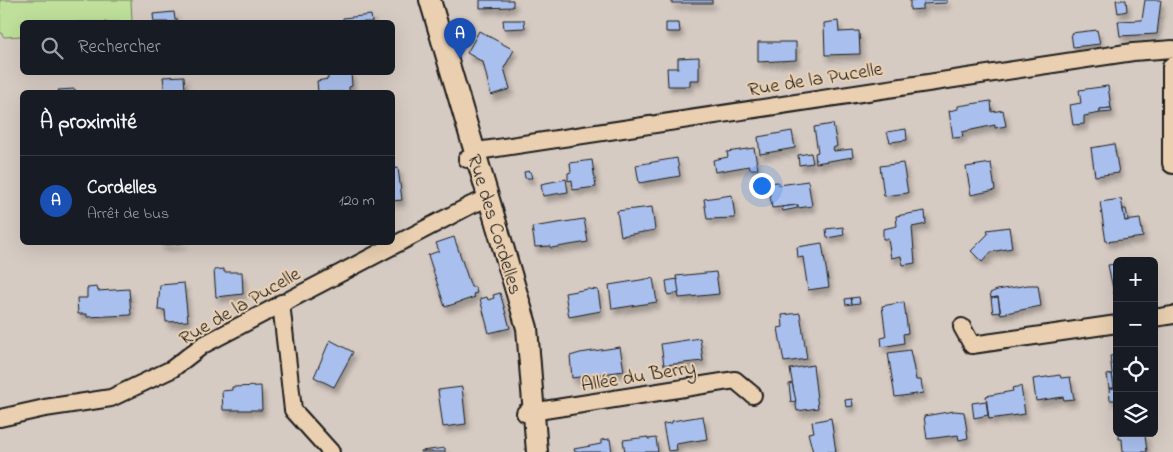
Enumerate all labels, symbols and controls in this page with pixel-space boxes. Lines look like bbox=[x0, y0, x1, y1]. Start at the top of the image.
pin: A bbox=[444, 18, 476, 59]
search box bbox=[20, 20, 395, 75]
icon: search bbox=[38, 34, 66, 62]
text: Rechercher bbox=[78, 34, 161, 61]
street label: Rue de la Pucelle bbox=[746, 56, 885, 105]
text: À proximité bbox=[40, 108, 137, 138]
street label: Rue des Cordelles bbox=[458, 151, 529, 299]
your location bbox=[749, 173, 775, 199]
text: Cordelles bbox=[87, 175, 157, 202]
text: A bbox=[51, 189, 61, 213]
text: 120 m bbox=[339, 189, 375, 213]
text: Arrêt de bus bbox=[87, 202, 169, 226]
map controls bbox=[1113, 257, 1158, 437]
button: + bbox=[1113, 257, 1158, 302]
street label: Rue de la Pucelle bbox=[174, 261, 306, 354]
button: − bbox=[1113, 302, 1158, 347]
button: locate bbox=[1113, 347, 1158, 392]
street label: Allée du Berry bbox=[579, 354, 698, 401]
button: layers bbox=[1113, 392, 1158, 437]

